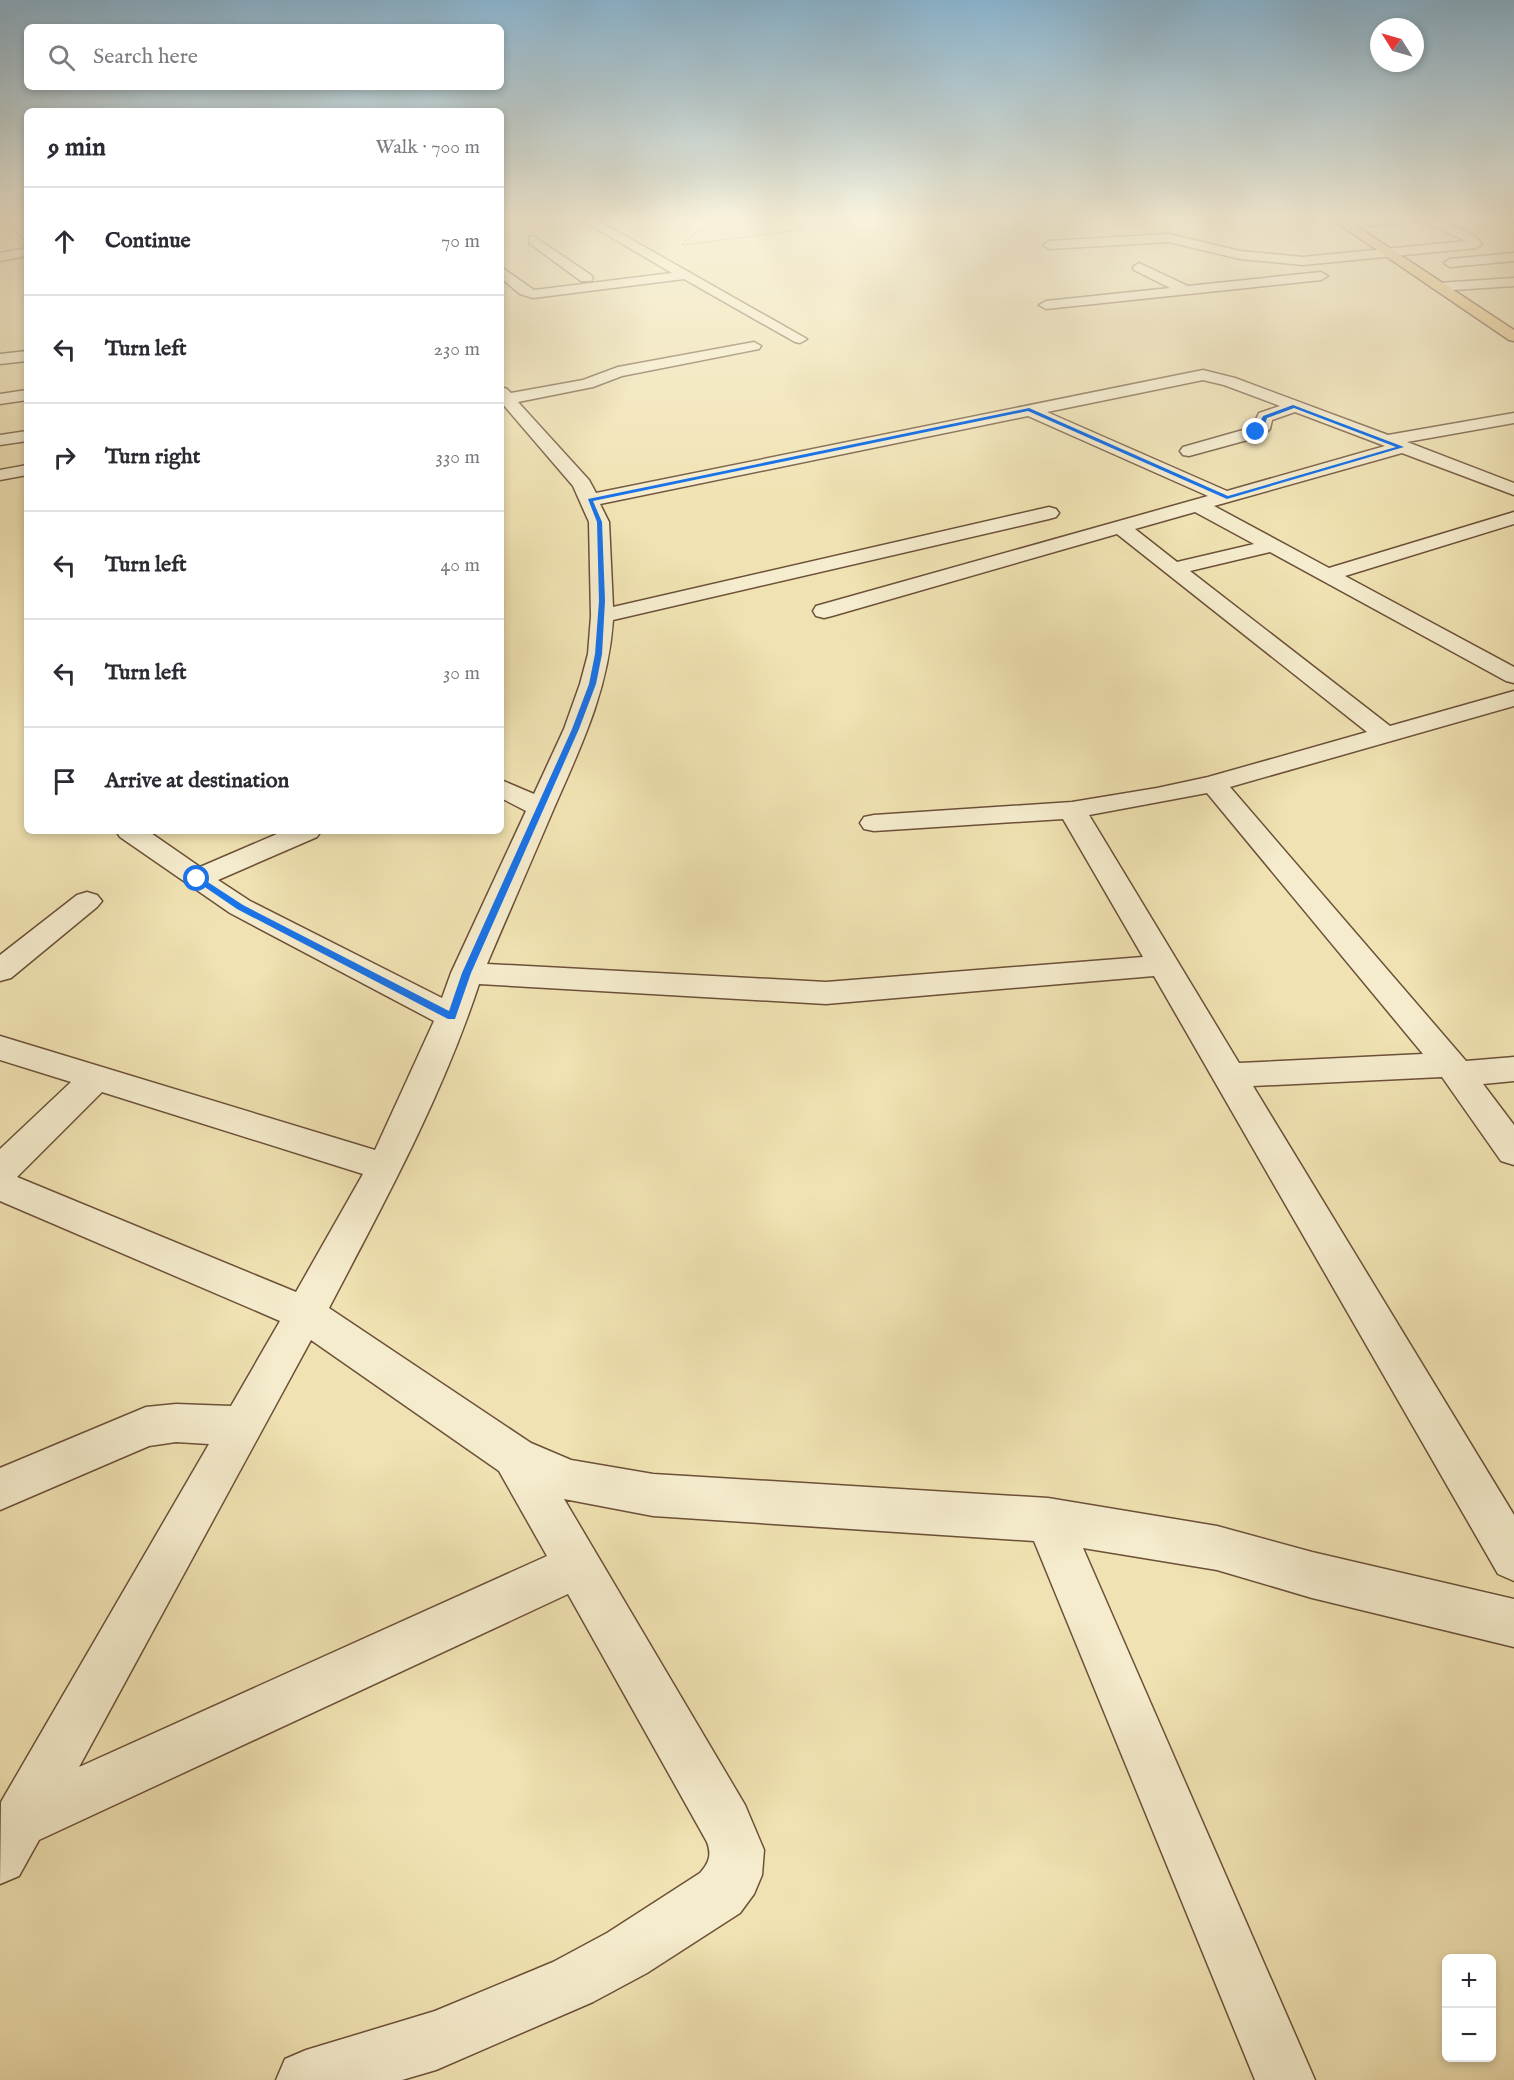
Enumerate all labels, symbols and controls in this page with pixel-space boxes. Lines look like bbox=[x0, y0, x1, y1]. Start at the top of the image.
north arrow bbox=[1370, 18, 1424, 72]
search box bbox=[24, 24, 504, 90]
icon: search bbox=[45, 41, 78, 74]
text: Search here bbox=[93, 43, 198, 71]
text: 9 min bbox=[48, 131, 106, 164]
text: Walk · 700 m bbox=[375, 135, 480, 160]
icon: ahead bbox=[48, 225, 81, 258]
text: Continue bbox=[105, 227, 191, 255]
text: 70 m bbox=[441, 229, 480, 254]
icon: left bbox=[48, 333, 81, 366]
text: Turn left bbox=[105, 335, 187, 363]
text: 230 m bbox=[434, 337, 480, 362]
route end bbox=[1242, 418, 1268, 444]
icon: right bbox=[48, 441, 81, 474]
text: Turn right bbox=[105, 443, 200, 471]
text: 330 m bbox=[435, 445, 480, 470]
icon: left bbox=[48, 549, 81, 582]
text: Turn left bbox=[105, 551, 187, 579]
text: 40 m bbox=[441, 553, 480, 578]
icon: left bbox=[48, 657, 81, 690]
text: Turn left bbox=[105, 659, 187, 687]
text: 30 m bbox=[443, 661, 480, 686]
icon: arrive bbox=[48, 765, 81, 798]
text: Arrive at destination bbox=[105, 767, 289, 795]
route start bbox=[183, 865, 209, 891]
map controls bbox=[1442, 1954, 1496, 2062]
button: + bbox=[1442, 1954, 1496, 2008]
button: − bbox=[1442, 2008, 1496, 2062]

